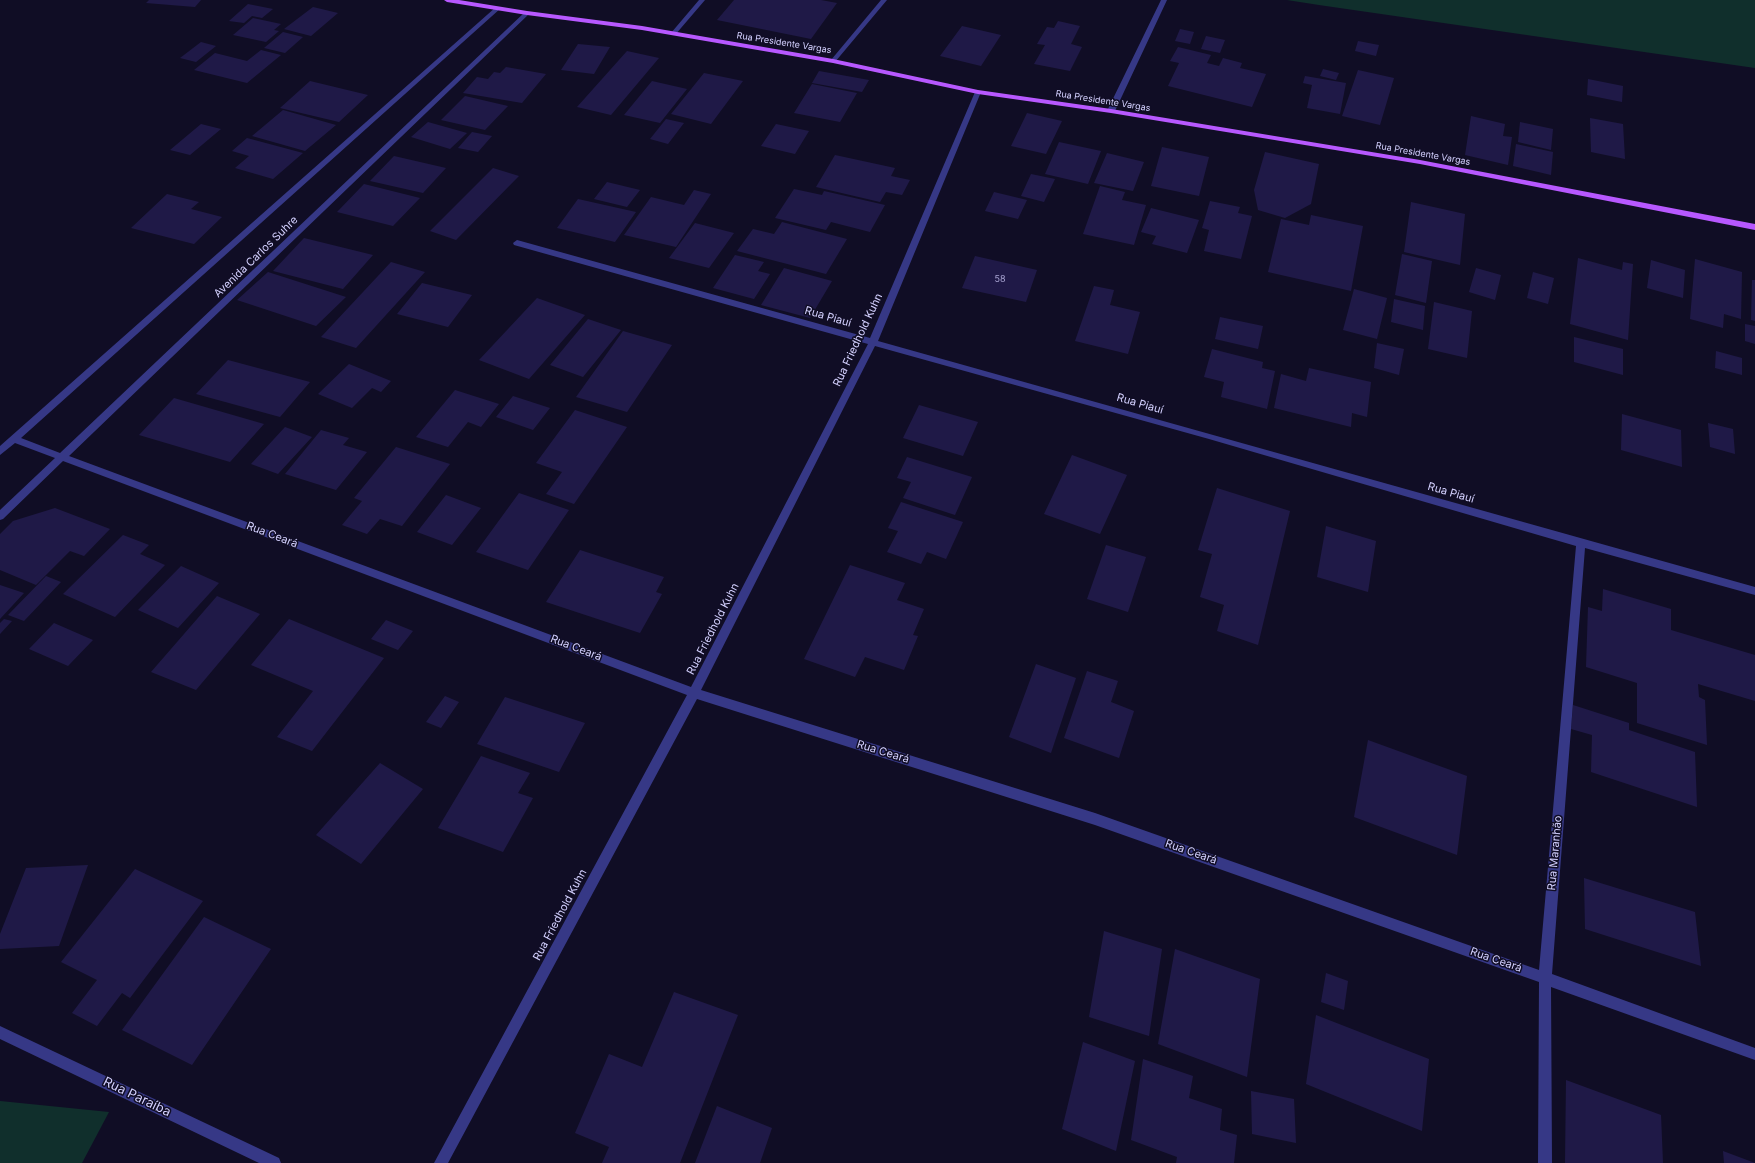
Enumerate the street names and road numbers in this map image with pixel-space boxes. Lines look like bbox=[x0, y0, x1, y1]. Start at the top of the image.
street label: Rua Presidente Vargas bbox=[736, 30, 832, 56]
street label: Rua Presidente Vargas bbox=[1055, 88, 1151, 114]
street label: Rua Presidente Vargas bbox=[1375, 140, 1471, 168]
street label: Avenida Carlos Suhre bbox=[211, 214, 301, 300]
street label: Rua Friedhold Kuhn bbox=[831, 291, 885, 389]
street label: Rua Piauí bbox=[803, 304, 853, 330]
street label: Rua Piauí bbox=[1115, 391, 1165, 417]
street label: Rua Piauí bbox=[1426, 480, 1476, 506]
street label: Rua Ceará bbox=[244, 519, 300, 551]
street label: Rua Friedhold Kuhn bbox=[684, 581, 742, 677]
street label: Rua Ceará bbox=[548, 632, 604, 664]
street label: Rua Ceará bbox=[855, 738, 911, 766]
street label: Rua Maranhão bbox=[1545, 815, 1565, 891]
street label: Rua Ceará bbox=[1163, 837, 1219, 867]
street label: Rua Friedhold Kuhn bbox=[530, 867, 590, 963]
street label: Rua Ceará bbox=[1468, 945, 1524, 975]
street label: Rua Paraíba bbox=[101, 1074, 173, 1120]

